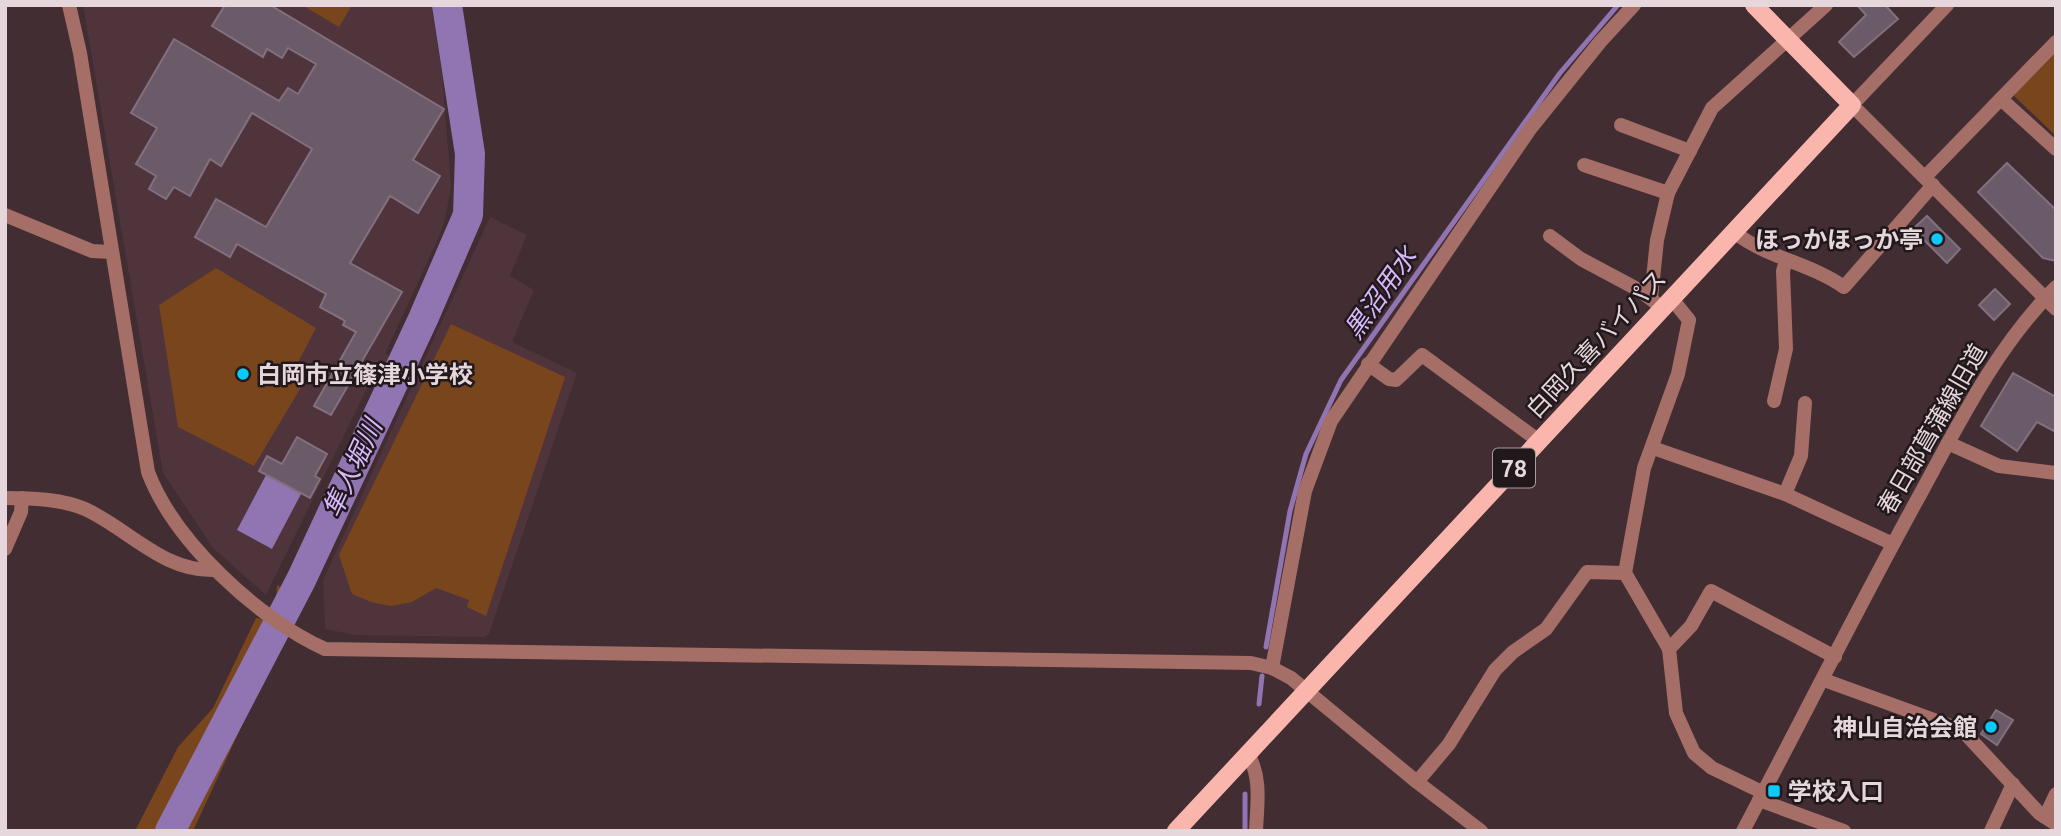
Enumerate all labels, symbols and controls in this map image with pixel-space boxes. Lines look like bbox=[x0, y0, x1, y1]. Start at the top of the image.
place label: ほっかほっか亭 bbox=[1755, 226, 1923, 253]
marker: ほっかほっか亭 bbox=[1929, 231, 1945, 247]
water label: 黒沼用水 bbox=[1338, 240, 1423, 344]
street label: 白岡久喜バイパス bbox=[1521, 265, 1671, 423]
street label: 春日部菖蒲線旧道 bbox=[1872, 339, 1992, 519]
place label: 白岡市立篠津小学校 bbox=[257, 361, 473, 388]
marker: 白岡市立篠津小学校 bbox=[235, 366, 251, 382]
water label: 隼人堀川 bbox=[317, 412, 388, 521]
road number: 78 bbox=[1493, 448, 1535, 488]
place label: 神山自治会館 bbox=[1833, 714, 1977, 741]
marker: 神山自治会館 bbox=[1983, 719, 1999, 735]
place label: 学校入口 bbox=[1788, 778, 1884, 805]
marker: 学校入口 bbox=[1766, 783, 1782, 799]

